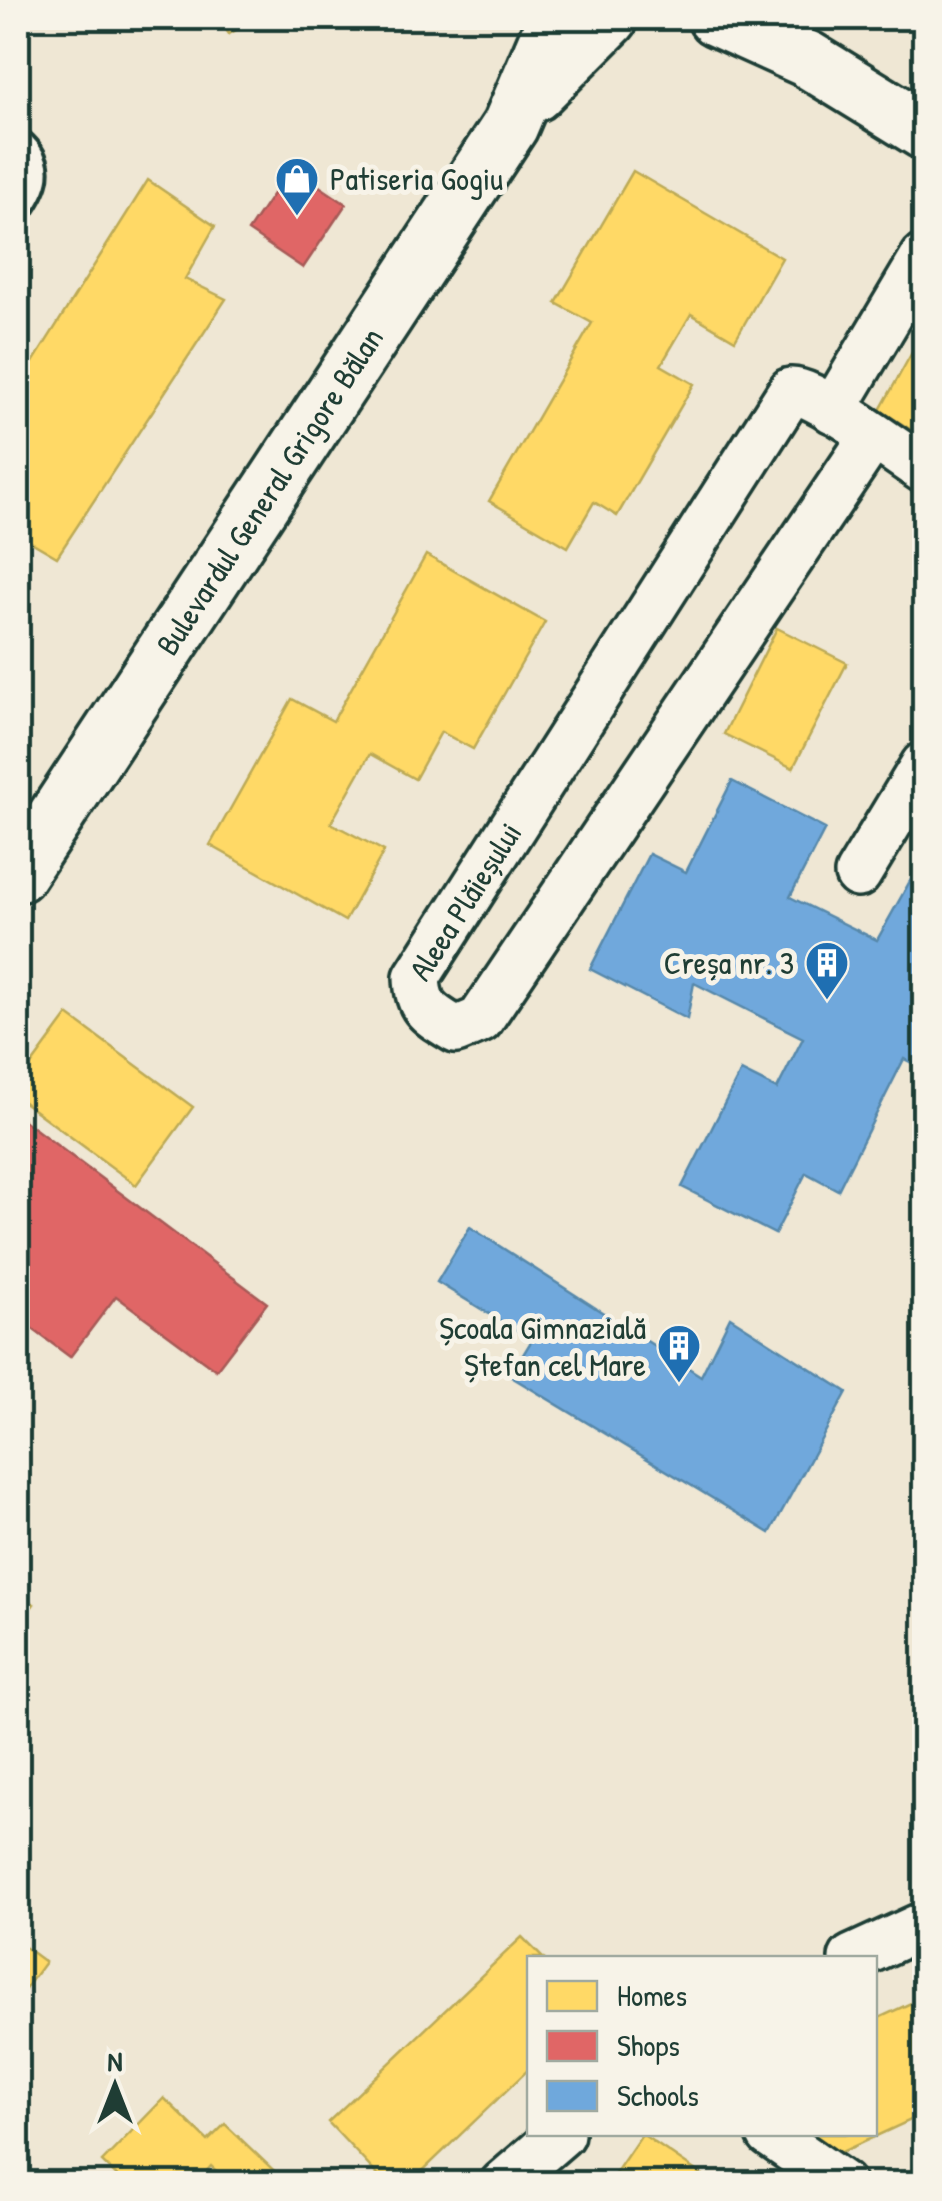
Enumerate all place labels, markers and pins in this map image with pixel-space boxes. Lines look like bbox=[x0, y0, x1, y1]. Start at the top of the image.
shop icon: Patiseria Gogiu bbox=[274, 156, 320, 217]
place label: Patiseria Gogiu bbox=[330, 157, 503, 200]
building icon: Creșa nr. 3 bbox=[804, 940, 850, 1001]
place label: Creșa nr. 3 bbox=[664, 941, 794, 984]
place label: Școala Gimnazială Ștefan cel Mare bbox=[439, 1306, 646, 1386]
building icon: Școala Gimnazială Ștefan cel Mare bbox=[656, 1323, 702, 1384]

